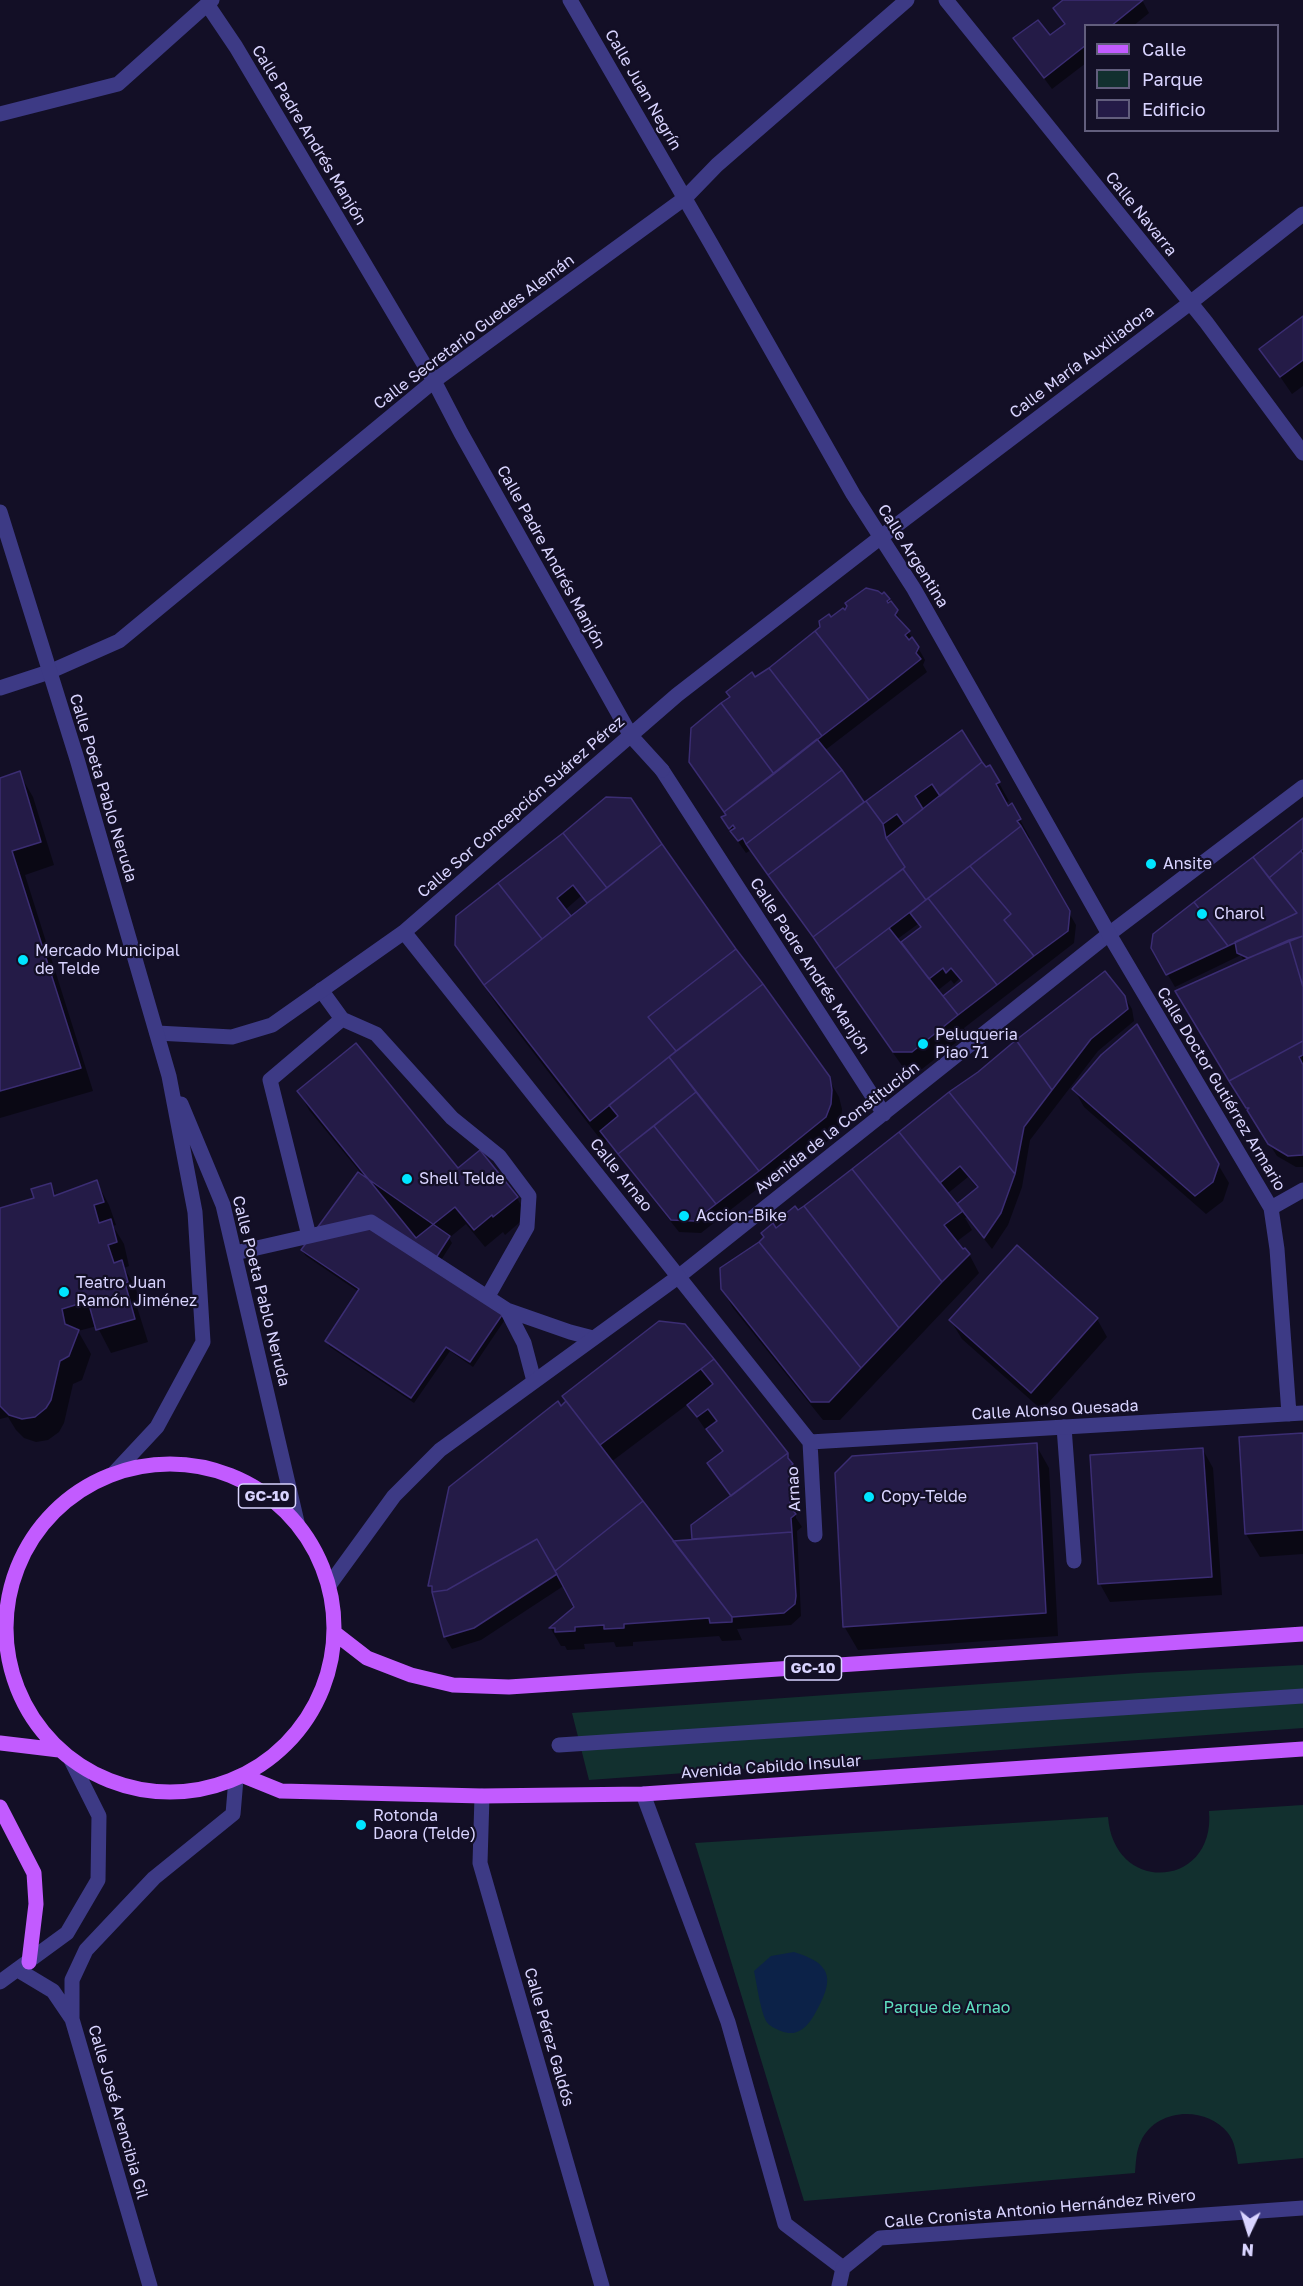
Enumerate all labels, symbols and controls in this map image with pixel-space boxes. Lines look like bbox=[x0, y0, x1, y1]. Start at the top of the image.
legend bbox=[1084, 24, 1279, 132]
street label: Calle Juan Negrín bbox=[601, 26, 685, 154]
text: Calle bbox=[1142, 38, 1186, 60]
street label: Calle Padre Andrés Manjón bbox=[248, 42, 370, 228]
text: Parque bbox=[1142, 68, 1203, 90]
text: Edificio bbox=[1142, 98, 1206, 120]
street label: Calle Navarra bbox=[1101, 168, 1181, 260]
street label: Calle Secretario Guedes Alemán bbox=[370, 250, 578, 414]
street label: Calle María Auxiliadora bbox=[1006, 301, 1158, 423]
street label: Calle Padre Andrés Manjón bbox=[493, 462, 609, 652]
street label: Calle Argentina bbox=[873, 501, 953, 611]
street label: Calle Poeta Pablo Neruda bbox=[65, 692, 141, 884]
street label: Calle Sor Concepción Suárez Pérez bbox=[414, 712, 628, 902]
place label: Ansite bbox=[1163, 854, 1212, 874]
marker: Ansite bbox=[1144, 857, 1158, 871]
street label: Calle Padre Andrés Manjón bbox=[746, 874, 874, 1058]
place label: Charol bbox=[1214, 904, 1265, 924]
marker: Charol bbox=[1195, 907, 1209, 921]
place label: Mercado Municipal de Telde bbox=[35, 941, 180, 979]
marker: Mercado Municipal de Telde bbox=[16, 953, 30, 967]
street label: Calle Doctor Gutiérrez Armario bbox=[1153, 984, 1289, 1194]
place label: Peluqueria Piao 71 bbox=[935, 1025, 1018, 1063]
marker: Peluqueria Piao 71 bbox=[916, 1037, 930, 1051]
street label: Avenida de la Constitución bbox=[751, 1058, 923, 1198]
street label: Calle Arnao bbox=[586, 1134, 656, 1216]
place label: Shell Telde bbox=[419, 1169, 504, 1189]
marker: Shell Telde bbox=[400, 1172, 414, 1186]
street label: Calle Poeta Pablo Neruda bbox=[228, 1194, 294, 1388]
place label: Accion-Bike bbox=[696, 1206, 787, 1226]
marker: Accion-Bike bbox=[677, 1209, 691, 1223]
place label: Teatro Juan Ramón Jiménez bbox=[76, 1273, 197, 1311]
marker: Teatro Juan Ramón Jiménez bbox=[57, 1285, 71, 1299]
street label: Calle Alonso Quesada bbox=[971, 1396, 1139, 1424]
street label: Arnao bbox=[783, 1466, 805, 1512]
road number: GC-10 bbox=[238, 1484, 296, 1508]
place label: Copy-Telde bbox=[881, 1487, 967, 1507]
marker: Copy-Telde bbox=[862, 1490, 876, 1504]
road number: GC-10 bbox=[784, 1656, 842, 1680]
street label: Avenida Cabildo Insular bbox=[680, 1751, 862, 1783]
place label: Rotonda Daora (Telde) bbox=[373, 1806, 476, 1844]
marker: Rotonda Daora (Telde) bbox=[354, 1818, 368, 1832]
street label: Calle Pérez Galdós bbox=[520, 1965, 578, 2109]
park label: Parque de Arnao bbox=[884, 1998, 1010, 2018]
street label: Calle José Arencibia Gil bbox=[84, 2023, 152, 2201]
street label: Calle Cronista Antonio Hernández Rivero bbox=[884, 2186, 1196, 2232]
north arrow bbox=[1219, 2202, 1279, 2262]
text: N bbox=[1241, 2240, 1255, 2260]

